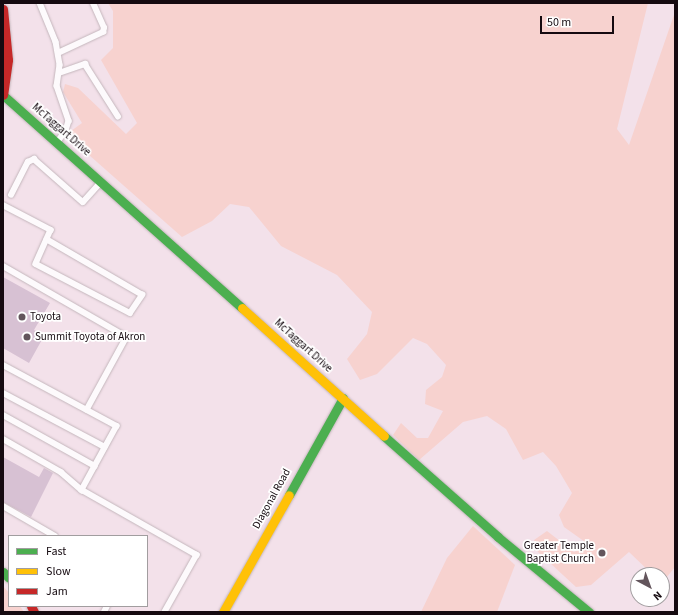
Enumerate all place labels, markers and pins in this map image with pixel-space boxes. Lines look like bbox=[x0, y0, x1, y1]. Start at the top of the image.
place label: Toyota bbox=[30, 310, 61, 324]
marker: Toyota bbox=[17, 312, 27, 322]
place label: Summit Toyota of Akron bbox=[35, 330, 145, 344]
marker: Summit Toyota of Akron bbox=[22, 332, 32, 342]
place label: Greater Temple Baptist Church bbox=[524, 540, 594, 566]
marker: Greater Temple Baptist Church bbox=[597, 548, 607, 558]

